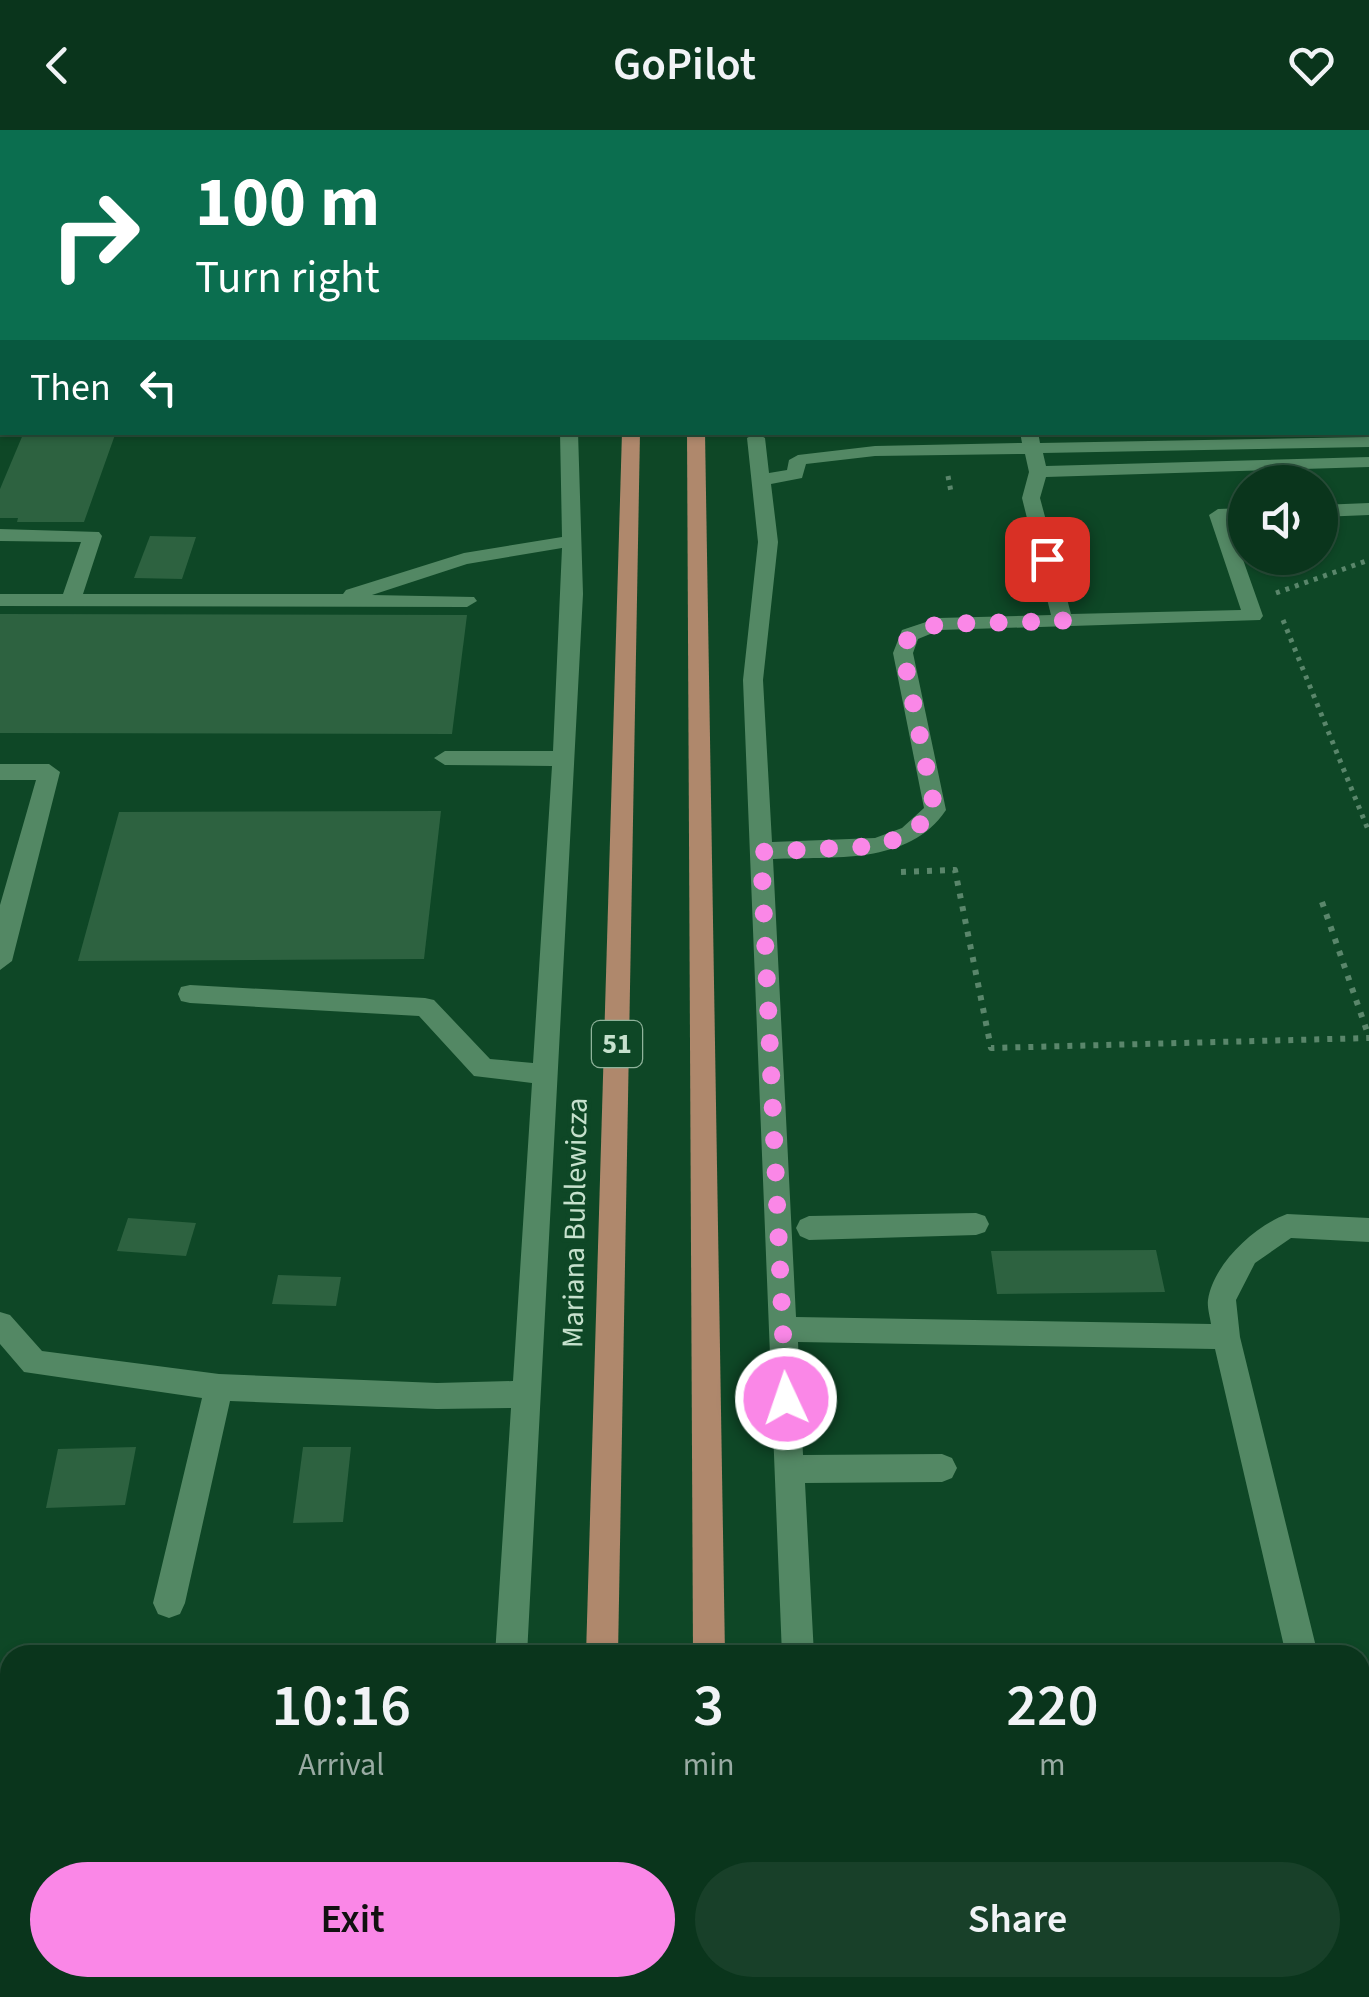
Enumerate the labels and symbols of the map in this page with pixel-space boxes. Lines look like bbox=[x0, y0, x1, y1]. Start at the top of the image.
pin bbox=[1005, 517, 1090, 602]
road number: 51 bbox=[592, 1021, 642, 1067]
street label: Mariana Bublewicza bbox=[551, 1097, 599, 1349]
position arrow bbox=[734, 1347, 838, 1451]

